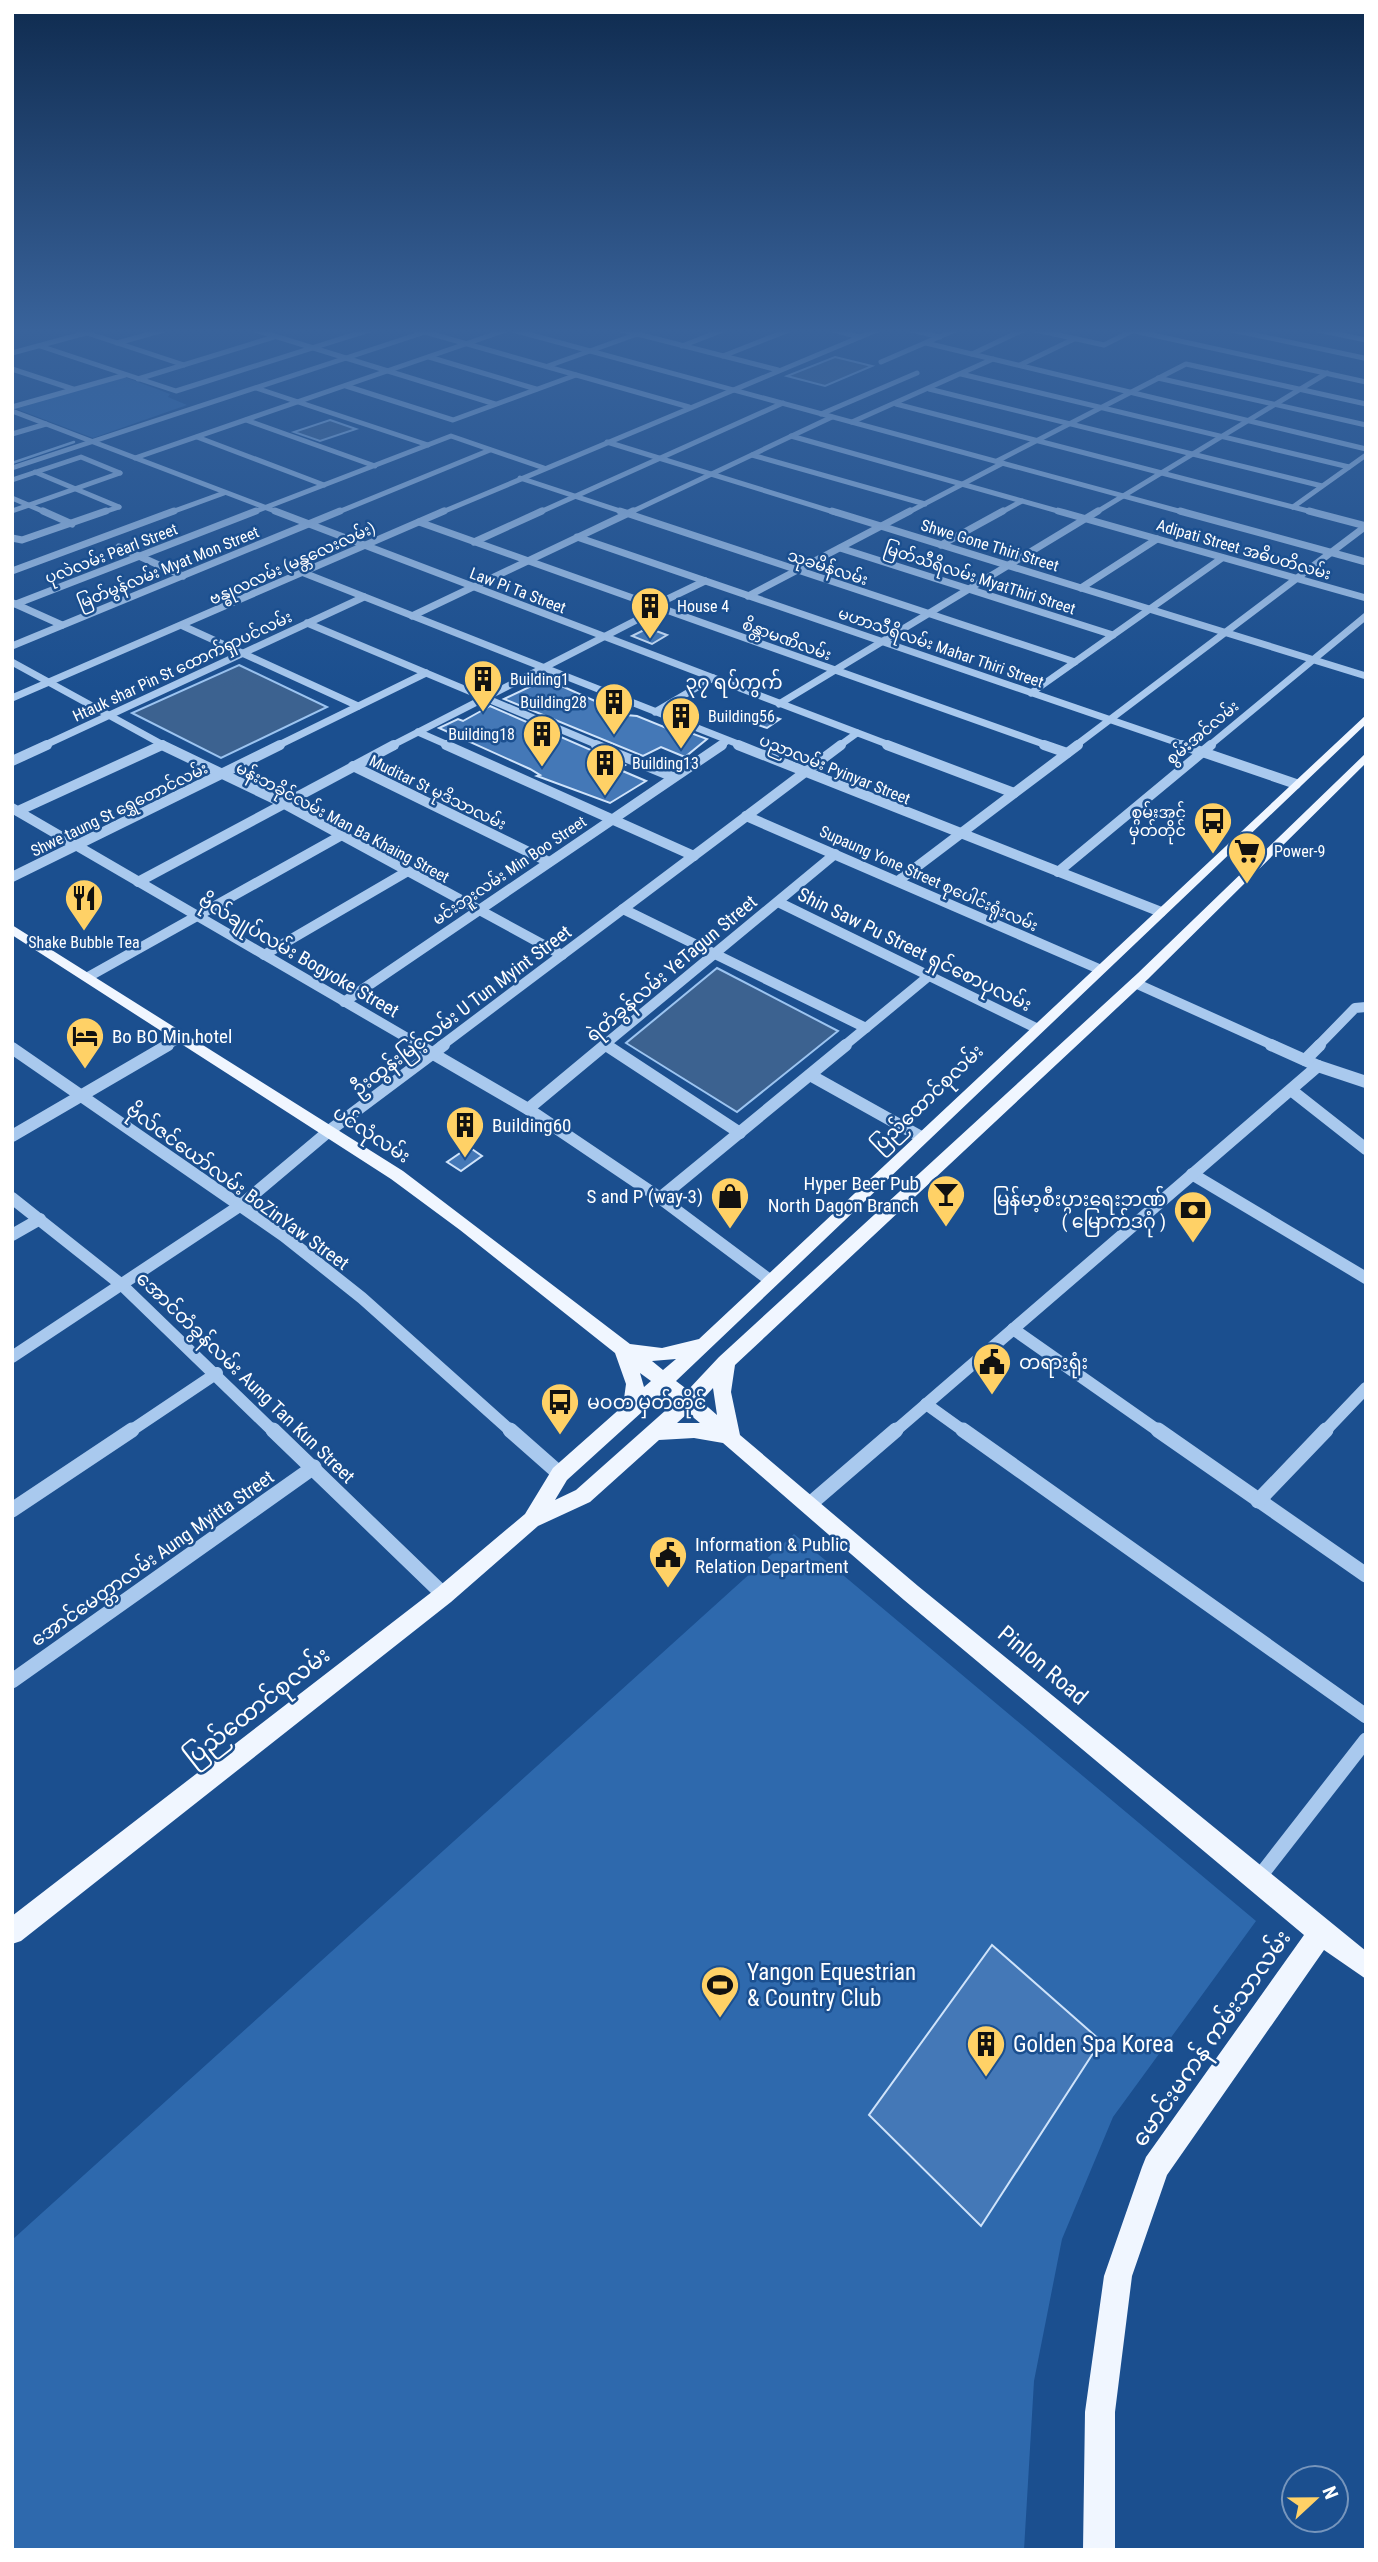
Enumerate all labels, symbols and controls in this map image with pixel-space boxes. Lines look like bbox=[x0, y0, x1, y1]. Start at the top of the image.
street label: Adipati Street အဓိပတိလမ်း bbox=[1154, 514, 1334, 584]
street label: Shwe Gone Thiri Street bbox=[919, 515, 1061, 576]
street label: ဗန္ဓုလလမ်း (မန္တလေးလမ်း) bbox=[205, 516, 380, 613]
street label: ပုလဲလမ်း Pearl Street bbox=[41, 517, 182, 592]
street label: မြတ်မွန်လမ်း Myat Mon Street bbox=[74, 520, 264, 616]
street label: မြတ်သီရိလမ်း MyatThiri Street bbox=[881, 537, 1079, 622]
street label: သုခမိန်လမ်း bbox=[784, 544, 871, 594]
street label: Law Pi Ta Street bbox=[467, 563, 569, 618]
building icon: House 4 bbox=[629, 585, 671, 640]
place label: House 4 bbox=[677, 597, 729, 616]
street label: မဟာသီရိလမ်း Mahar Thiri Street bbox=[834, 601, 1047, 695]
street label: Htauk shar Pin St ထောက်ရှာပင်လမ်း bbox=[69, 605, 297, 730]
street label: စိန္တာမဏိလမ်း bbox=[738, 613, 835, 668]
building icon: Building1 bbox=[462, 658, 504, 713]
district label: ၃၇ ရပ်ကွက် bbox=[685, 668, 783, 698]
place label: Building1 bbox=[510, 670, 569, 689]
building icon: Building28 bbox=[593, 681, 635, 736]
place label: Building28 bbox=[520, 693, 587, 712]
building icon: Building56 bbox=[660, 695, 702, 750]
street label: စွမ်းအင်လမ်း bbox=[1161, 695, 1245, 771]
place label: Building56 bbox=[708, 707, 775, 726]
building icon: Building18 bbox=[521, 713, 563, 768]
place label: Building18 bbox=[448, 725, 515, 744]
street label: ပညာလမ်း Pyinyar Street bbox=[755, 729, 914, 812]
building icon: Building13 bbox=[584, 742, 626, 797]
street label: Muditar St မုဒိသာလမ်း bbox=[364, 749, 510, 838]
place label: Building13 bbox=[632, 754, 699, 773]
street label: Shwe taung St ရွှေတောင်လမ်း bbox=[27, 756, 213, 864]
street label: မန်းဘခိုင်လမ်း Man Ba Khaing Street bbox=[231, 756, 454, 891]
bus stop icon: စွမ်းအင် မှတ်တိုင် bbox=[1192, 800, 1234, 855]
place label: စွမ်းအင် မှတ်တိုင် bbox=[1129, 801, 1186, 845]
street label: မင်းဘူးလမ်း Min Boo Street bbox=[428, 810, 593, 933]
street label: Supaung Yone Street စုပေါင်းရုံးလမ်း bbox=[815, 820, 1042, 940]
supermarket icon: Power-9 bbox=[1226, 830, 1268, 885]
place label: Power-9 bbox=[1274, 842, 1325, 861]
restaurant icon: Shake Bubble Tea bbox=[63, 877, 105, 932]
street label: Shin Saw Pu Street ရှင်စောပုလမ်း bbox=[792, 880, 1037, 1021]
street label: ဗိုလ်ချုပ်လမ်း Bogyoke Street bbox=[192, 886, 405, 1027]
street label: ရဲတံခွန်လမ်း YeTagun Street bbox=[579, 888, 764, 1050]
street label: ဦးထွန်းမြင့်လမ်း U Tun Myint Street bbox=[345, 918, 578, 1104]
place label: Shake Bubble Tea bbox=[28, 933, 140, 952]
hotel icon: Bo BO Min hotel bbox=[64, 1015, 106, 1070]
place label: Bo BO Min hotel bbox=[112, 1025, 232, 1048]
street label: ပြည်ထောင်စုလမ်း bbox=[865, 1037, 991, 1161]
street label: ဗိုလ်ဇင်ယော်လမ်း BoZinYaw Street bbox=[119, 1095, 355, 1279]
street label: ပင်လုံလမ်း bbox=[326, 1098, 416, 1172]
building icon: Building60 bbox=[444, 1104, 486, 1159]
place label: Building60 bbox=[492, 1114, 571, 1137]
place label: Hyper Beer Pub North Dagon Branch bbox=[768, 1172, 919, 1217]
bar icon: Hyper Beer Pub North Dagon Branch bbox=[925, 1173, 967, 1228]
shop icon: S and P (way-3) bbox=[709, 1175, 751, 1230]
place label: S and P (way-3) bbox=[586, 1185, 703, 1208]
place label: မြန်မာ့စီးပွားရေးဘဏ် ( မြောက်ဒဂုံ ) bbox=[992, 1185, 1166, 1238]
bank icon: မြန်မာ့စီးပွားရေးဘဏ် ( မြောက်ဒဂုံ ) bbox=[1172, 1189, 1214, 1244]
street label: အောင်တံခွန်လမ်း Aung Tan Kun Street bbox=[129, 1265, 362, 1491]
public building icon: တရားရုံး bbox=[971, 1341, 1013, 1396]
place label: တရားရုံး bbox=[1019, 1351, 1088, 1379]
bus stop icon: မဝတ မှတ်တိုင် bbox=[539, 1381, 581, 1436]
place label: မဝတ မှတ်တိုင် bbox=[587, 1388, 706, 1419]
street label: အောင်မေတ္တာလမ်း Aung Myitta Street bbox=[25, 1463, 281, 1655]
place label: Information & Public Relation Department bbox=[695, 1533, 849, 1578]
public building icon: Information & Public Relation Department bbox=[647, 1534, 689, 1589]
street label: Pinlon Road bbox=[992, 1620, 1093, 1711]
street label: ပြည်ထောင်စုလမ်း bbox=[178, 1639, 338, 1775]
street label: မောင်းမကန် ကမ်းသာလမ်း bbox=[1124, 1923, 1301, 2155]
place label: Yangon Equestrian & Country Club bbox=[747, 1959, 916, 2012]
sports icon: Yangon Equestrian & Country Club bbox=[699, 1964, 741, 2019]
building icon: Golden Spa Korea bbox=[965, 2023, 1007, 2078]
place label: Golden Spa Korea bbox=[1013, 2031, 1174, 2058]
north arrow bbox=[1280, 2464, 1350, 2534]
text: N bbox=[1317, 2483, 1343, 2503]

